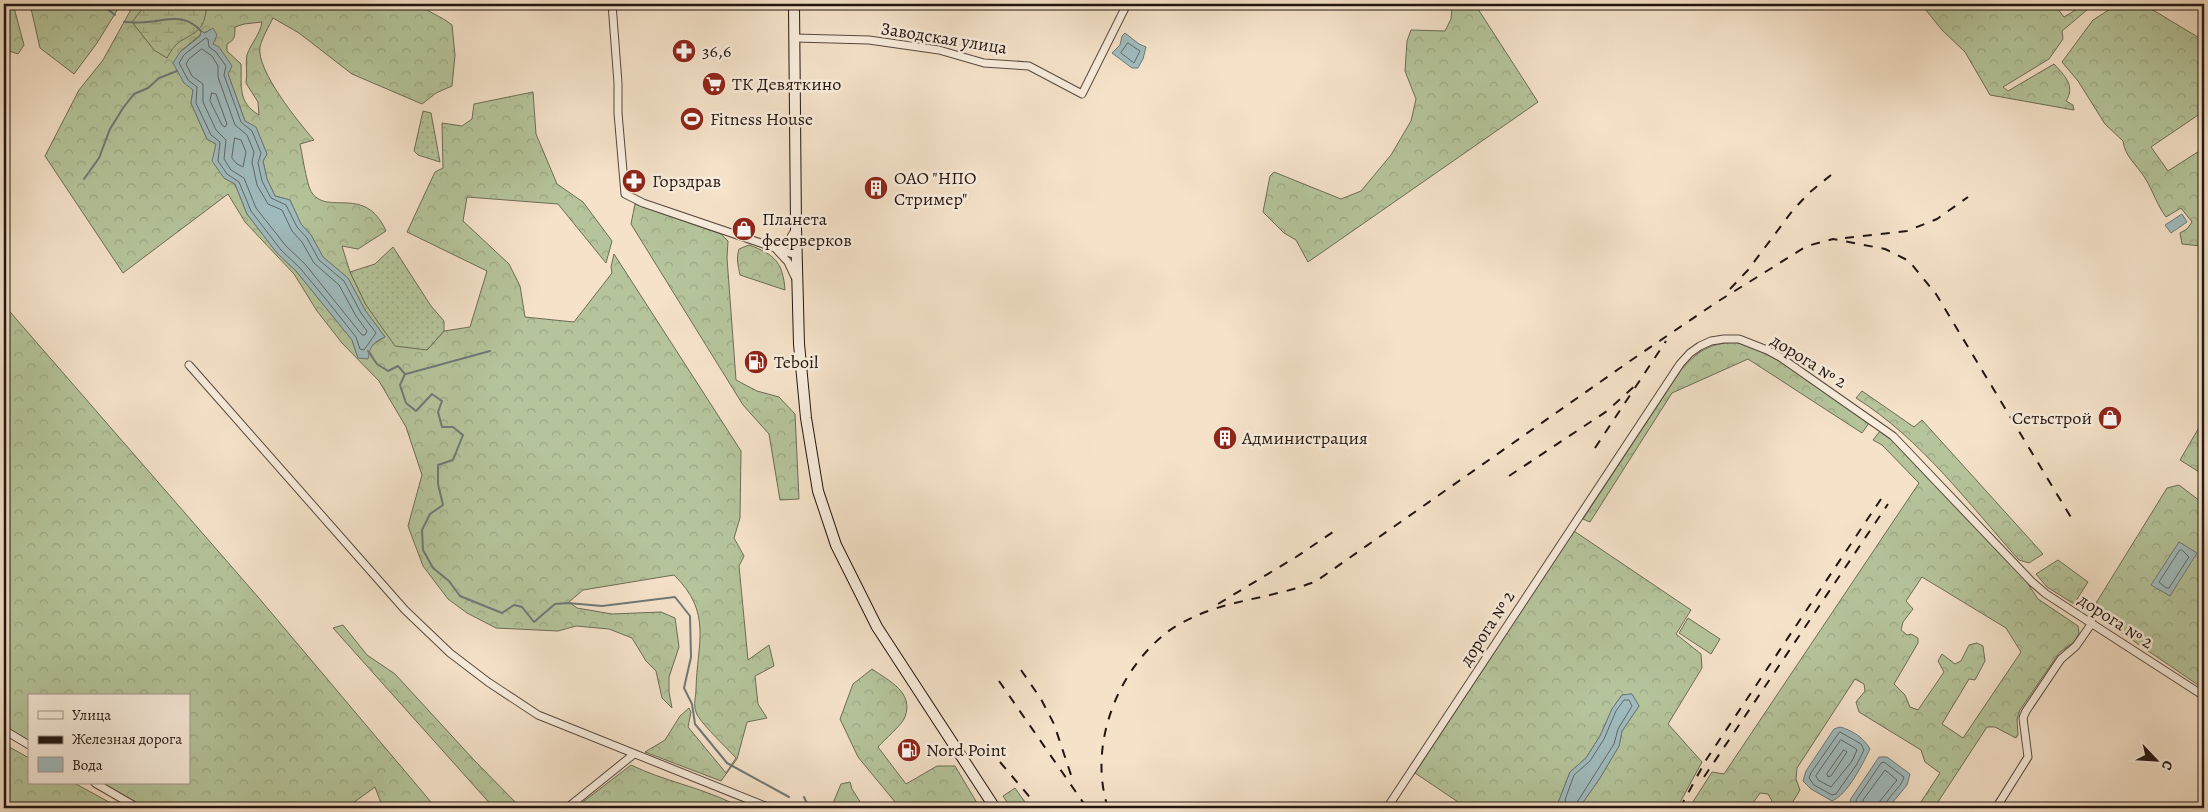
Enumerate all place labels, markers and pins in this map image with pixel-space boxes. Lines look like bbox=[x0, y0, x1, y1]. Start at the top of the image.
pharmacy icon: 36,6 bbox=[671, 38, 697, 64]
place label: 36,6 bbox=[702, 39, 731, 63]
supermarket icon: ТК Девяткино bbox=[701, 71, 727, 97]
place label: ТК Девяткино bbox=[732, 72, 841, 96]
sports icon: Fitness House bbox=[679, 106, 705, 132]
place label: Fitness House bbox=[710, 107, 813, 131]
place label: ОАО "НПО Стример" bbox=[894, 166, 976, 211]
pharmacy icon: Горздрав bbox=[621, 168, 647, 194]
place label: Горздрав bbox=[652, 169, 721, 193]
building icon: ОАО "НПО Стример" bbox=[863, 175, 889, 201]
place label: Планета феерверков bbox=[762, 207, 852, 252]
shop icon: Планета феерверков bbox=[731, 216, 757, 242]
fuel station icon: Teboil bbox=[743, 349, 769, 375]
place label: Teboil bbox=[774, 350, 819, 374]
shop icon: Сетьстрой bbox=[2097, 405, 2123, 431]
place label: Сетьстрой bbox=[2012, 406, 2092, 430]
building icon: Администрация bbox=[1212, 425, 1238, 451]
place label: Администрация bbox=[1241, 426, 1368, 450]
fuel station icon: Nord Point bbox=[896, 737, 922, 763]
place label: Nord Point bbox=[926, 738, 1007, 762]

